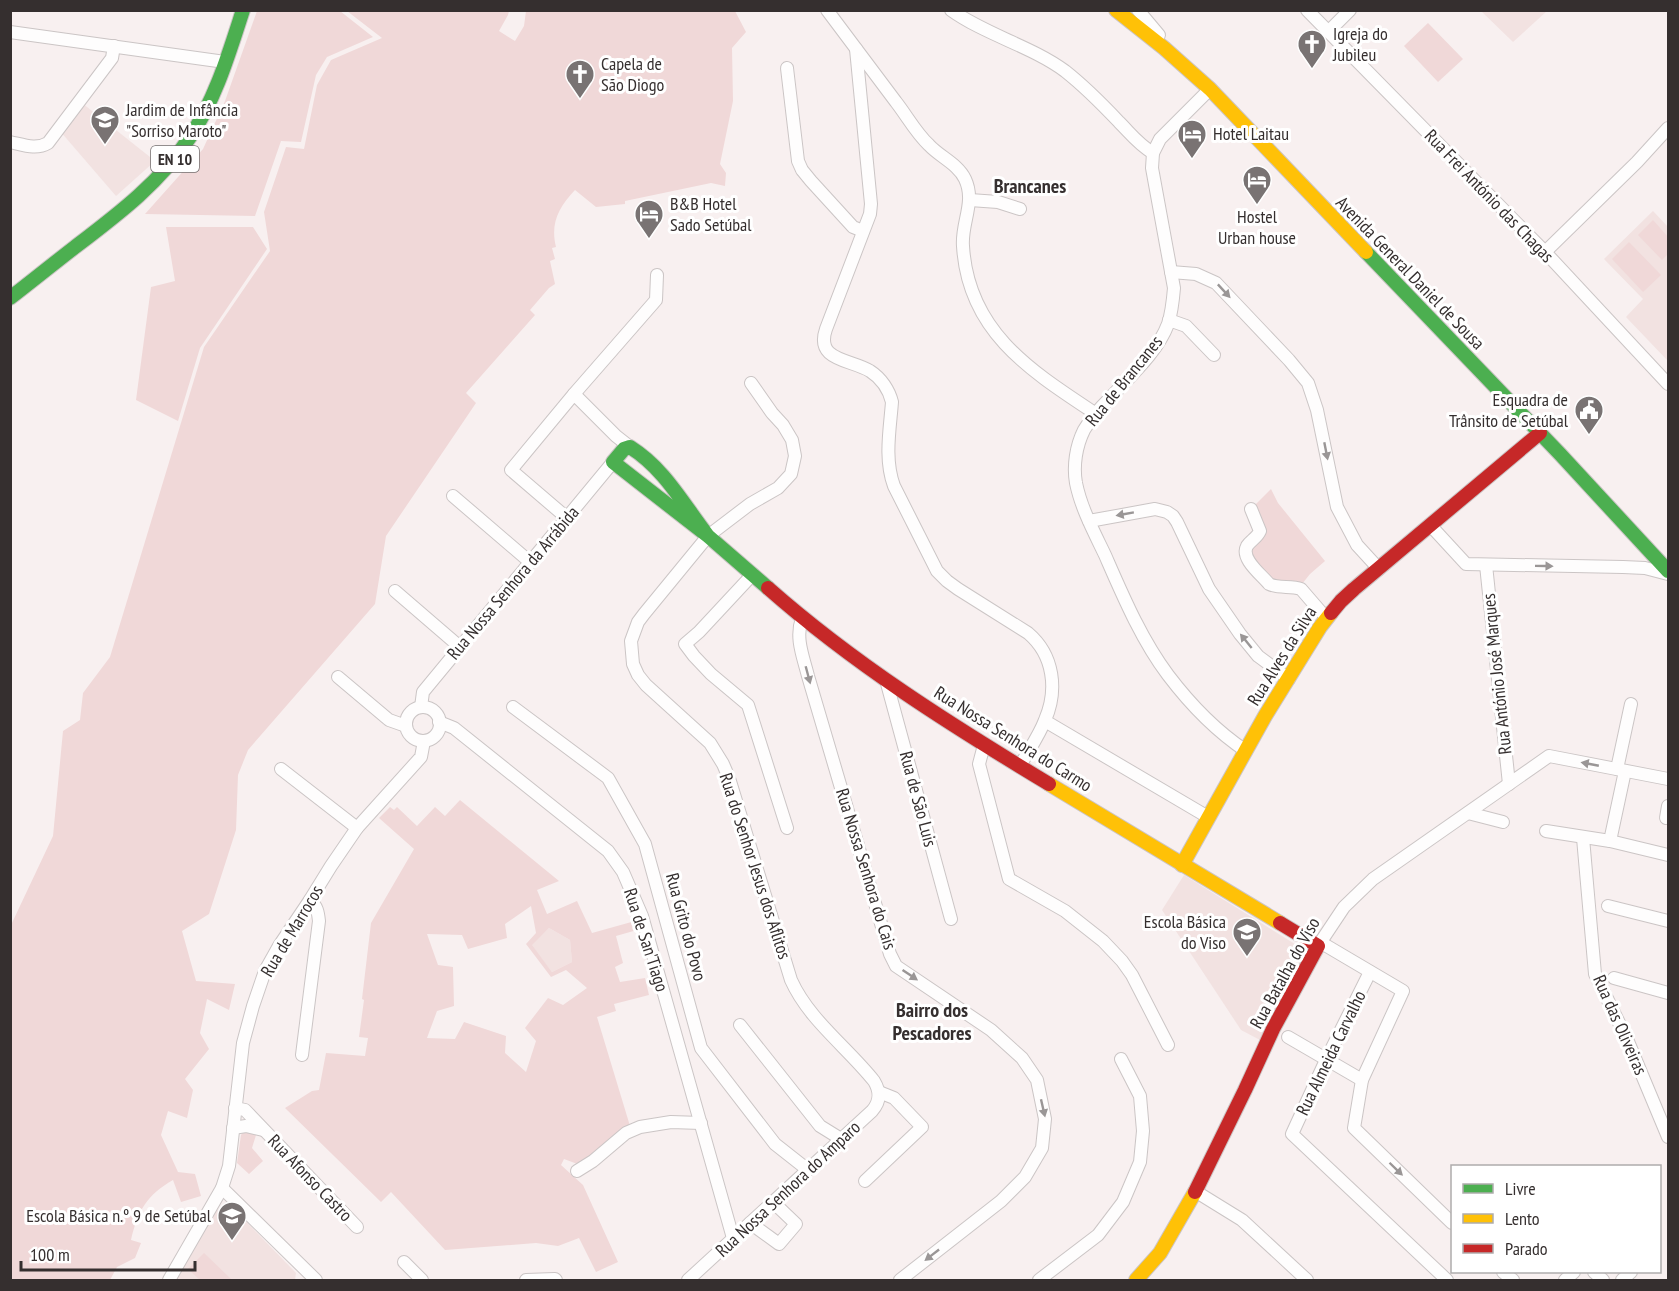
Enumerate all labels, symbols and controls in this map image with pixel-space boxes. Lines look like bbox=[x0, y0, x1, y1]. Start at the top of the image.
place label: Igreja do Jubileu bbox=[1332, 22, 1388, 66]
church icon: Igreja do Jubileu bbox=[1296, 28, 1328, 70]
place label: Capela de São Diogo bbox=[601, 52, 664, 96]
church icon: Capela de São Diogo bbox=[564, 58, 596, 100]
place label: Jardim de Infância "Sorriso Maroto" bbox=[125, 98, 238, 142]
school or university icon: Jardim de Infância "Sorriso Maroto" bbox=[89, 104, 121, 146]
hotel icon: Hotel Laitau bbox=[1176, 118, 1208, 160]
place label: Hotel Laitau bbox=[1213, 122, 1289, 145]
street label: Rua Frei António das Chagas bbox=[1420, 124, 1559, 267]
road number: EN 10 bbox=[151, 146, 199, 172]
hotel icon: Hostel Urban house bbox=[1241, 164, 1273, 206]
district label: Brancanes bbox=[994, 173, 1066, 199]
street label: Avenida General Daniel de Sousa bbox=[1331, 191, 1490, 354]
place label: B&B Hotel Sado Setúbal bbox=[670, 192, 752, 236]
hotel icon: B&B Hotel Sado Setúbal bbox=[633, 198, 665, 240]
place label: Hostel Urban house bbox=[1218, 205, 1296, 249]
one-way arrow bbox=[1217, 284, 1231, 299]
street label: Rua de Brancanes bbox=[1080, 331, 1167, 431]
place label: Esquadra de Trânsito de Setúbal bbox=[1449, 388, 1569, 432]
public building icon: Esquadra de Trânsito de Setúbal bbox=[1573, 394, 1605, 436]
one-way arrow bbox=[1322, 442, 1331, 461]
street label: Rua Nossa Senhora da Arrábida bbox=[442, 501, 584, 664]
one-way arrow bbox=[1116, 510, 1135, 519]
one-way arrow bbox=[1535, 561, 1554, 570]
street label: Rua António José Marques bbox=[1477, 593, 1516, 756]
street label: Rua Alves da Silva bbox=[1242, 602, 1321, 710]
one-way arrow bbox=[1240, 634, 1253, 649]
one-way arrow bbox=[804, 666, 813, 684]
street label: Rua Nossa Senhora do Carmo bbox=[930, 681, 1097, 797]
street label: Rua de São Luis bbox=[895, 749, 942, 849]
one-way arrow bbox=[1581, 759, 1600, 768]
street label: Rua do Senhor Jesus dos Aflitos bbox=[714, 770, 796, 962]
street label: Rua Nossa Senhora do Cais bbox=[831, 785, 902, 952]
street label: Rua Grito do Povo bbox=[661, 870, 712, 984]
street label: Rua de Marrocos bbox=[255, 881, 328, 981]
street label: Rua de San'Tiago bbox=[619, 885, 674, 995]
place label: Escola Básica do Viso bbox=[1144, 910, 1226, 954]
street label: Rua Batalha do Viso bbox=[1245, 913, 1325, 1032]
school or university icon: Escola Básica do Viso bbox=[1231, 916, 1263, 958]
one-way arrow bbox=[902, 969, 918, 980]
street label: Rua das Oliveiras bbox=[1588, 971, 1653, 1078]
street label: Rua Almeida Carvalho bbox=[1290, 987, 1371, 1119]
district label: Bairro dos Pescadores bbox=[893, 997, 971, 1046]
one-way arrow bbox=[1039, 1099, 1048, 1118]
street label: Rua Nossa Senhora do Amparo bbox=[710, 1115, 865, 1262]
street label: Rua Afonso Castro bbox=[263, 1129, 358, 1226]
one-way arrow bbox=[1389, 1161, 1403, 1175]
legend bbox=[1451, 1165, 1661, 1273]
text: Livre bbox=[1505, 1177, 1536, 1200]
school or university icon: Escola Básica n.º 9 de Setúbal bbox=[216, 1200, 248, 1242]
place label: Escola Básica n.º 9 de Setúbal bbox=[26, 1204, 212, 1227]
text: Lento bbox=[1505, 1207, 1540, 1230]
scale bar bbox=[21, 1234, 195, 1272]
text: Parado bbox=[1505, 1237, 1548, 1260]
text: 100 m bbox=[30, 1243, 70, 1266]
one-way arrow bbox=[924, 1249, 940, 1262]

